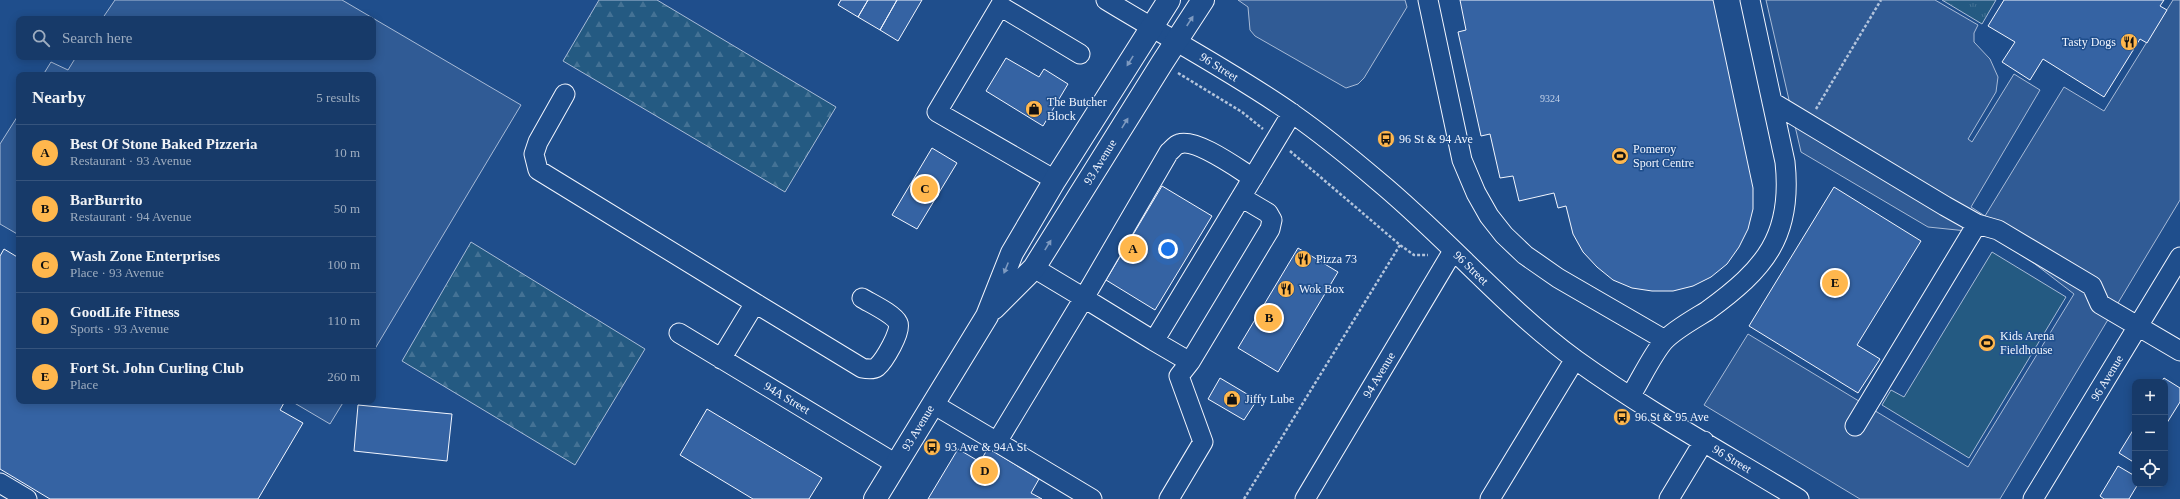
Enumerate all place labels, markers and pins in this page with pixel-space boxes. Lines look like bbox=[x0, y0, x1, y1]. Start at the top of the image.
restaurant icon: Tasty Dogs bbox=[2119, 32, 2139, 52]
place label: Tasty Dogs bbox=[2062, 35, 2116, 49]
place label: The Butcher Block bbox=[1047, 95, 1107, 123]
shop icon: The Butcher Block bbox=[1024, 99, 1044, 119]
bus stop icon: 96 St & 94 Ave bbox=[1376, 129, 1396, 149]
place label: 96 St & 94 Ave bbox=[1399, 132, 1473, 146]
place label: Pomeroy Sport Centre bbox=[1633, 142, 1694, 170]
sports icon: Pomeroy Sport Centre bbox=[1610, 146, 1630, 166]
pin: C bbox=[912, 174, 938, 204]
pin: A bbox=[1120, 234, 1146, 264]
restaurant icon: Pizza 73 bbox=[1293, 249, 1313, 269]
place label: Pizza 73 bbox=[1316, 252, 1357, 266]
pin: E bbox=[1822, 268, 1848, 298]
restaurant icon: Wok Box bbox=[1276, 279, 1296, 299]
place label: Wok Box bbox=[1299, 282, 1344, 296]
pin: B bbox=[1256, 303, 1282, 333]
place label: Kids Arena Fieldhouse bbox=[2000, 329, 2055, 357]
sports icon: Kids Arena Fieldhouse bbox=[1977, 333, 1997, 353]
shop icon: Jiffy Lube bbox=[1222, 389, 1242, 409]
place label: Jiffy Lube bbox=[1245, 392, 1294, 406]
bus stop icon: 96 St & 95 Ave bbox=[1612, 407, 1632, 427]
place label: 96 St & 95 Ave bbox=[1635, 410, 1709, 424]
bus stop icon: 93 Ave & 94A St bbox=[922, 437, 942, 457]
place label: 93 Ave & 94A St bbox=[945, 440, 1027, 454]
pin: D bbox=[972, 456, 998, 486]

